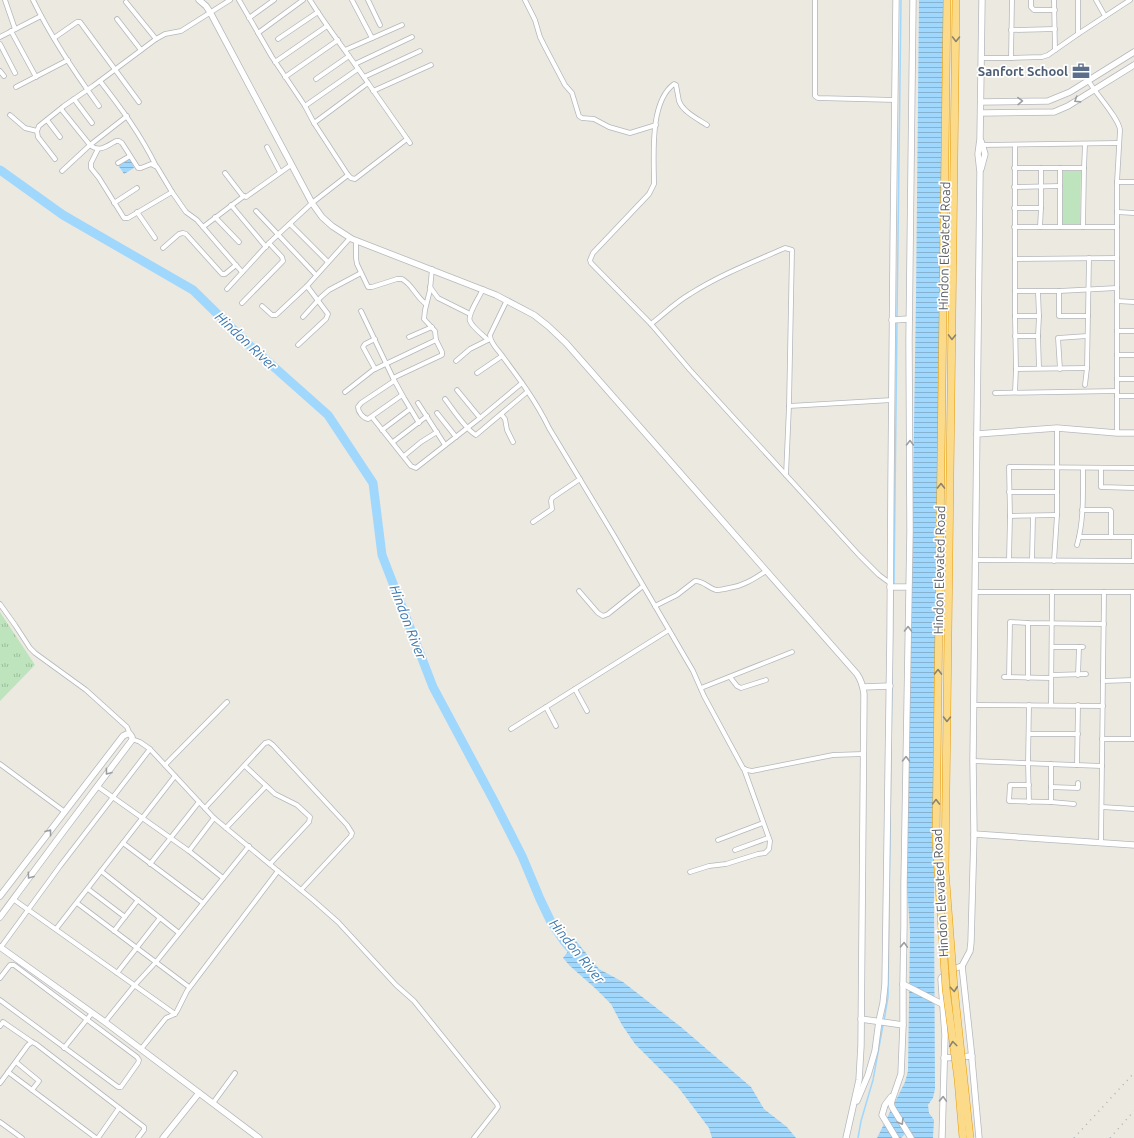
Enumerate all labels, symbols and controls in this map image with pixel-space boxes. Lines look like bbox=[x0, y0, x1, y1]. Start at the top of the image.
one-way arrow bbox=[952, 36, 960, 42]
office icon: Sanfort School bbox=[1071, 61, 1091, 81]
place label: Sanfort School bbox=[978, 64, 1068, 78]
one-way arrow bbox=[1074, 96, 1081, 103]
one-way arrow bbox=[1017, 97, 1023, 105]
street label: Hindon Elevated Road bbox=[936, 181, 952, 311]
water label: Hindon River bbox=[212, 308, 281, 374]
one-way arrow bbox=[948, 334, 956, 340]
one-way arrow bbox=[906, 440, 914, 446]
one-way arrow bbox=[937, 483, 945, 489]
street label: Hindon Elevated Road bbox=[931, 505, 947, 635]
water label: Hindon River bbox=[387, 583, 430, 662]
one-way arrow bbox=[904, 626, 912, 632]
one-way arrow bbox=[934, 669, 942, 675]
one-way arrow bbox=[943, 716, 951, 722]
one-way arrow bbox=[902, 756, 910, 762]
one-way arrow bbox=[106, 767, 113, 774]
one-way arrow bbox=[932, 799, 940, 805]
street label: Hindon Elevated Road bbox=[930, 828, 950, 958]
one-way arrow bbox=[45, 830, 52, 837]
one-way arrow bbox=[28, 871, 35, 878]
water label: Hindon River bbox=[546, 916, 608, 987]
one-way arrow bbox=[900, 942, 908, 948]
one-way arrow bbox=[949, 986, 958, 992]
one-way arrow bbox=[949, 1041, 958, 1047]
one-way arrow bbox=[938, 1096, 947, 1102]
one-way arrow bbox=[897, 1118, 904, 1125]

